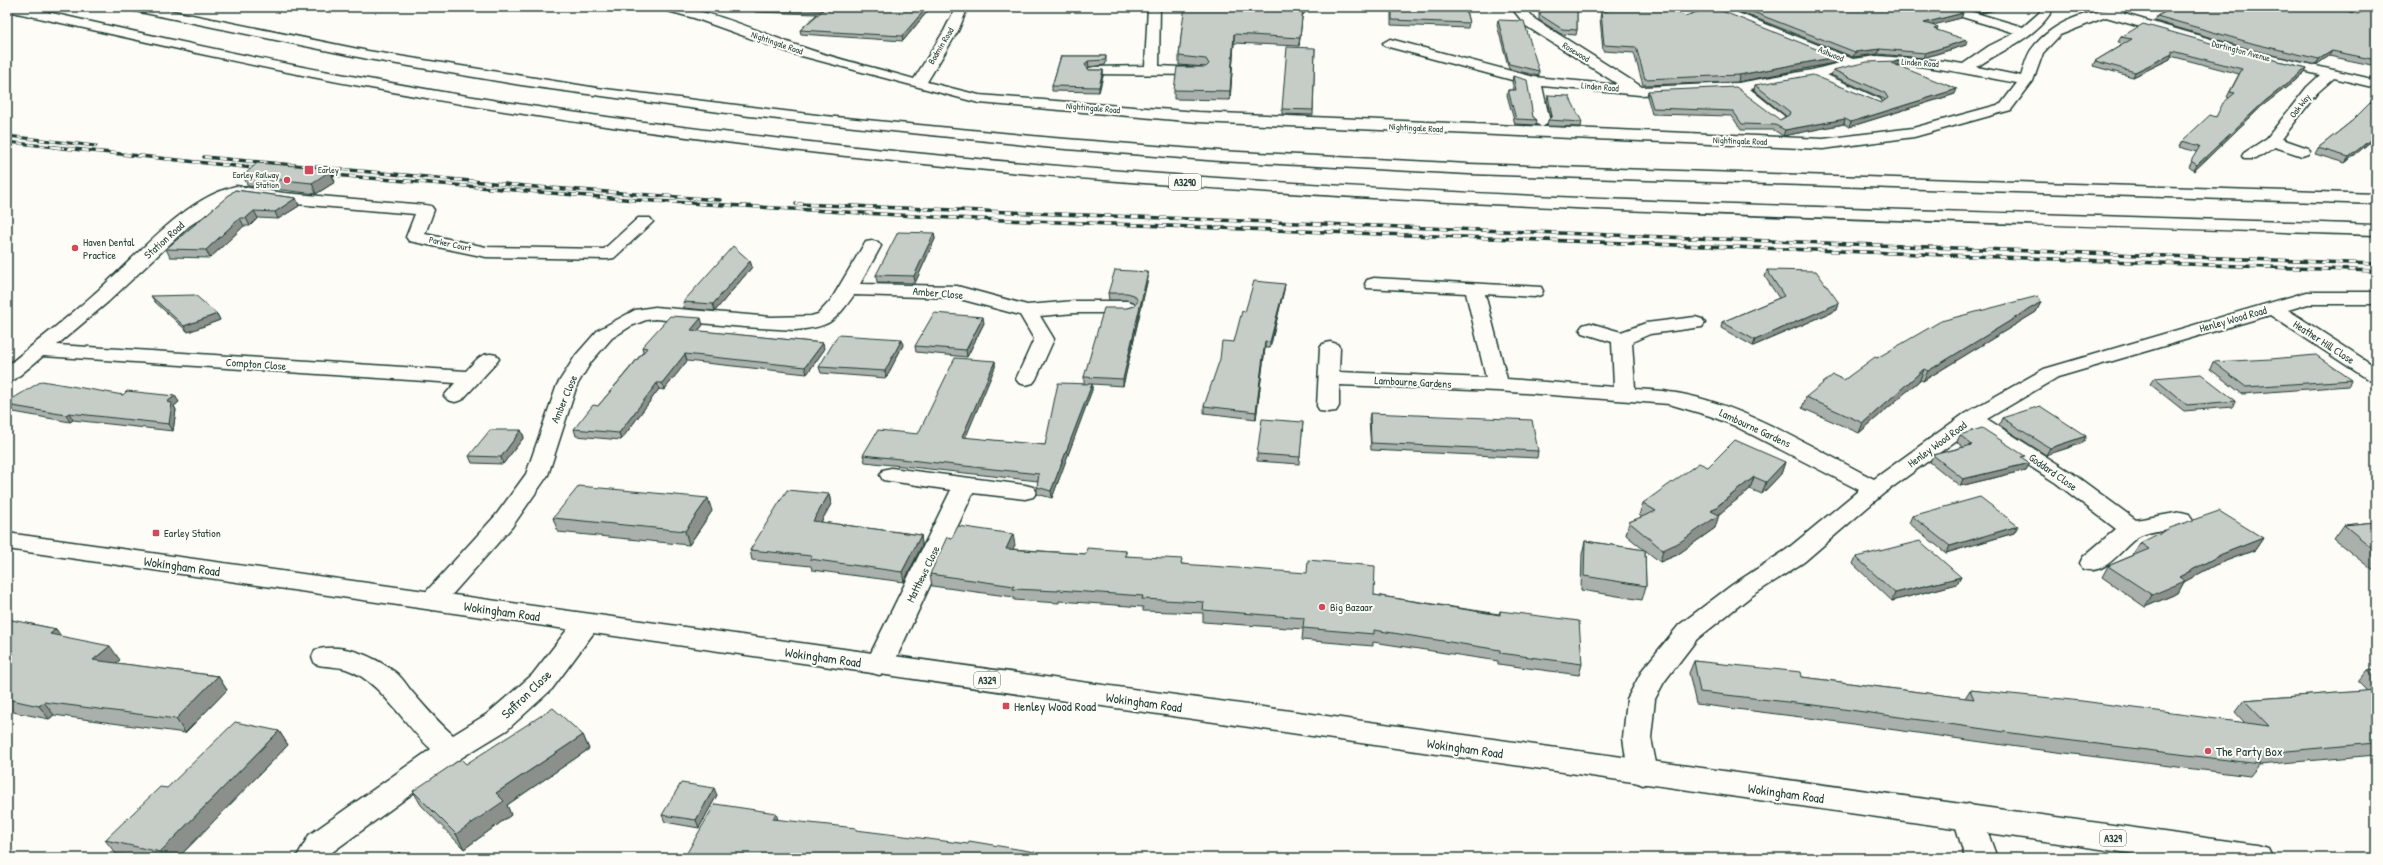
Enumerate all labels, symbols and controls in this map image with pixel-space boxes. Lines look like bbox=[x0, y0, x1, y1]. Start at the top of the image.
street label: Bodmin Road bbox=[925, 25, 957, 67]
street label: Nightingale Road bbox=[749, 29, 805, 58]
street label: Dartington Avenue bbox=[2210, 37, 2272, 65]
street label: Rosewood bbox=[1560, 39, 1592, 65]
street label: Ashwood bbox=[1816, 43, 1846, 65]
street label: Linden Road bbox=[1901, 56, 1940, 70]
street label: Linden Road bbox=[1581, 79, 1620, 95]
street label: Oak Way bbox=[2287, 91, 2313, 120]
street label: Nightingale Road bbox=[1066, 100, 1121, 116]
street label: Nightingale Road bbox=[1389, 121, 1444, 135]
street label: Nightingale Road bbox=[1713, 134, 1768, 148]
marker: Earley bbox=[303, 164, 315, 176]
place label: Earley bbox=[318, 164, 339, 176]
place label: Earley Railway Station bbox=[233, 169, 279, 191]
road number: A3290 bbox=[1169, 174, 1201, 190]
marker: Earley Railway Station bbox=[282, 175, 292, 185]
street label: Station Road bbox=[141, 218, 188, 262]
street label: Parker Court bbox=[428, 234, 473, 255]
place label: Haven Dental Practice bbox=[83, 235, 134, 262]
marker: Haven Dental Practice bbox=[70, 243, 80, 253]
street label: Amber Close bbox=[912, 284, 964, 302]
street label: Henley Wood Road bbox=[2198, 303, 2269, 335]
street label: Heather Hill Close bbox=[2291, 317, 2358, 367]
street label: Compton Close bbox=[225, 355, 287, 373]
street label: Amber Close bbox=[548, 372, 581, 425]
street label: Lambourne Gardens bbox=[1374, 373, 1452, 391]
street label: Lambourne Gardens bbox=[1717, 405, 1793, 451]
street label: Henley Wood Road bbox=[1905, 418, 1970, 470]
street label: Goddard Close bbox=[2026, 450, 2080, 494]
place label: Earley Station bbox=[164, 526, 221, 540]
marker: Earley Station bbox=[151, 528, 161, 538]
street label: Matthews Close bbox=[903, 543, 943, 605]
street label: Wokingham Road bbox=[143, 552, 221, 580]
street label: Wokingham Road bbox=[463, 597, 541, 625]
place label: Big Bazaar bbox=[1330, 600, 1374, 614]
marker: Big Bazaar bbox=[1317, 602, 1327, 612]
street label: Wokingham Road bbox=[784, 643, 862, 671]
street label: Saffron Close bbox=[497, 666, 555, 722]
road number: A329 bbox=[974, 672, 1000, 688]
street label: Wokingham Road bbox=[1105, 688, 1183, 716]
place label: Henley Wood Road bbox=[1014, 697, 1096, 715]
marker: Henley Wood Road bbox=[1001, 701, 1011, 711]
street label: Wokingham Road bbox=[1426, 734, 1504, 762]
place label: The Party Box bbox=[2216, 742, 2283, 760]
marker: The Party Box bbox=[2203, 746, 2213, 756]
street label: Wokingham Road bbox=[1747, 779, 1825, 807]
road number: A329 bbox=[2100, 830, 2126, 846]

